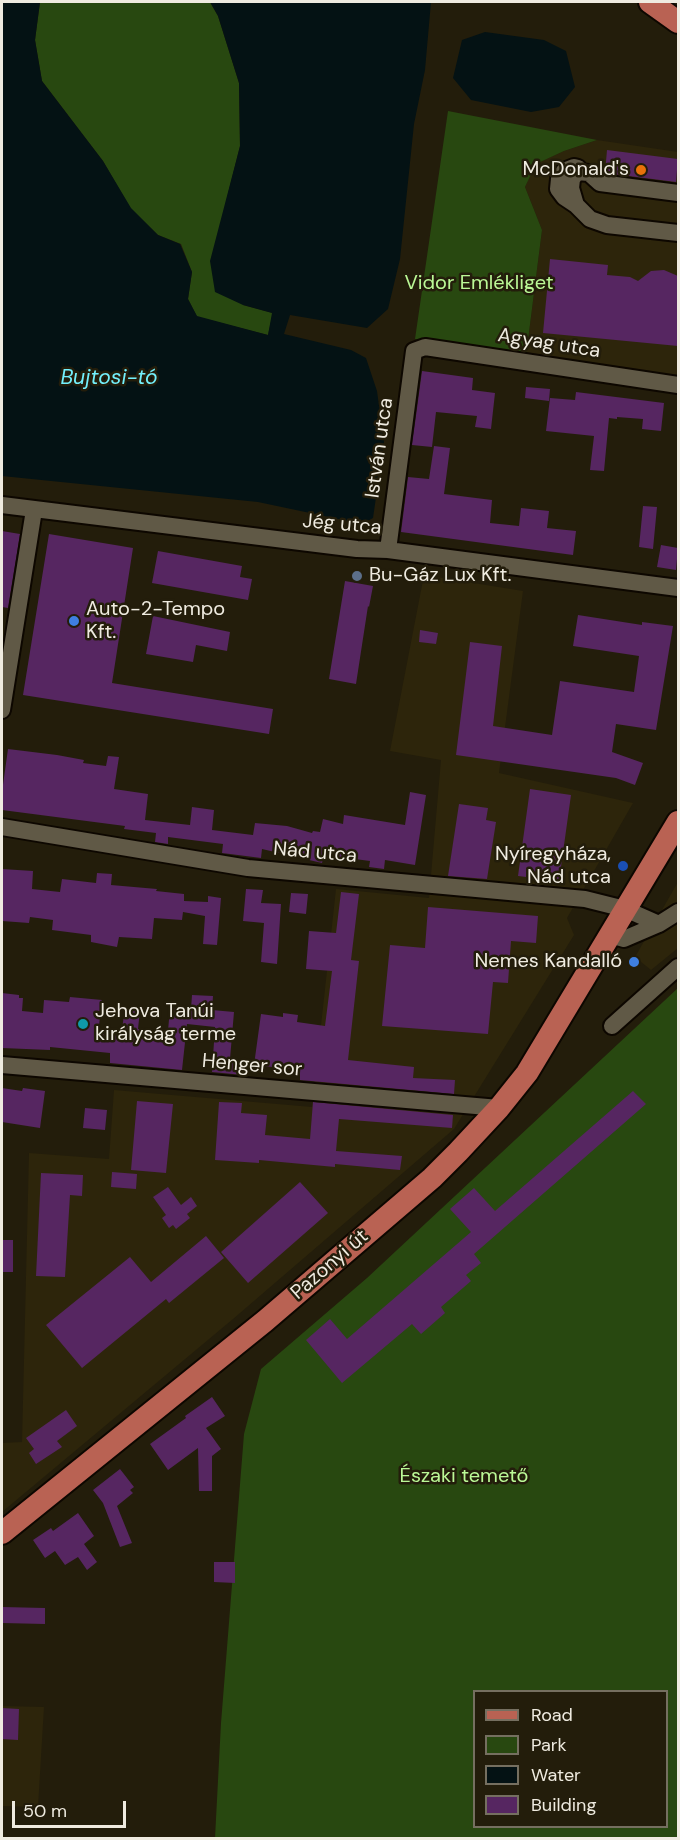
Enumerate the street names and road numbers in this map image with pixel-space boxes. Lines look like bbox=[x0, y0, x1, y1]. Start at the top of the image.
street label: Agyag utca bbox=[496, 324, 602, 364]
street label: István utca bbox=[361, 396, 399, 500]
street label: Jég utca bbox=[302, 510, 382, 540]
street label: Nád utca bbox=[272, 837, 358, 869]
street label: Henger sor bbox=[201, 1050, 303, 1082]
street label: Pazonyi út bbox=[286, 1225, 374, 1305]

